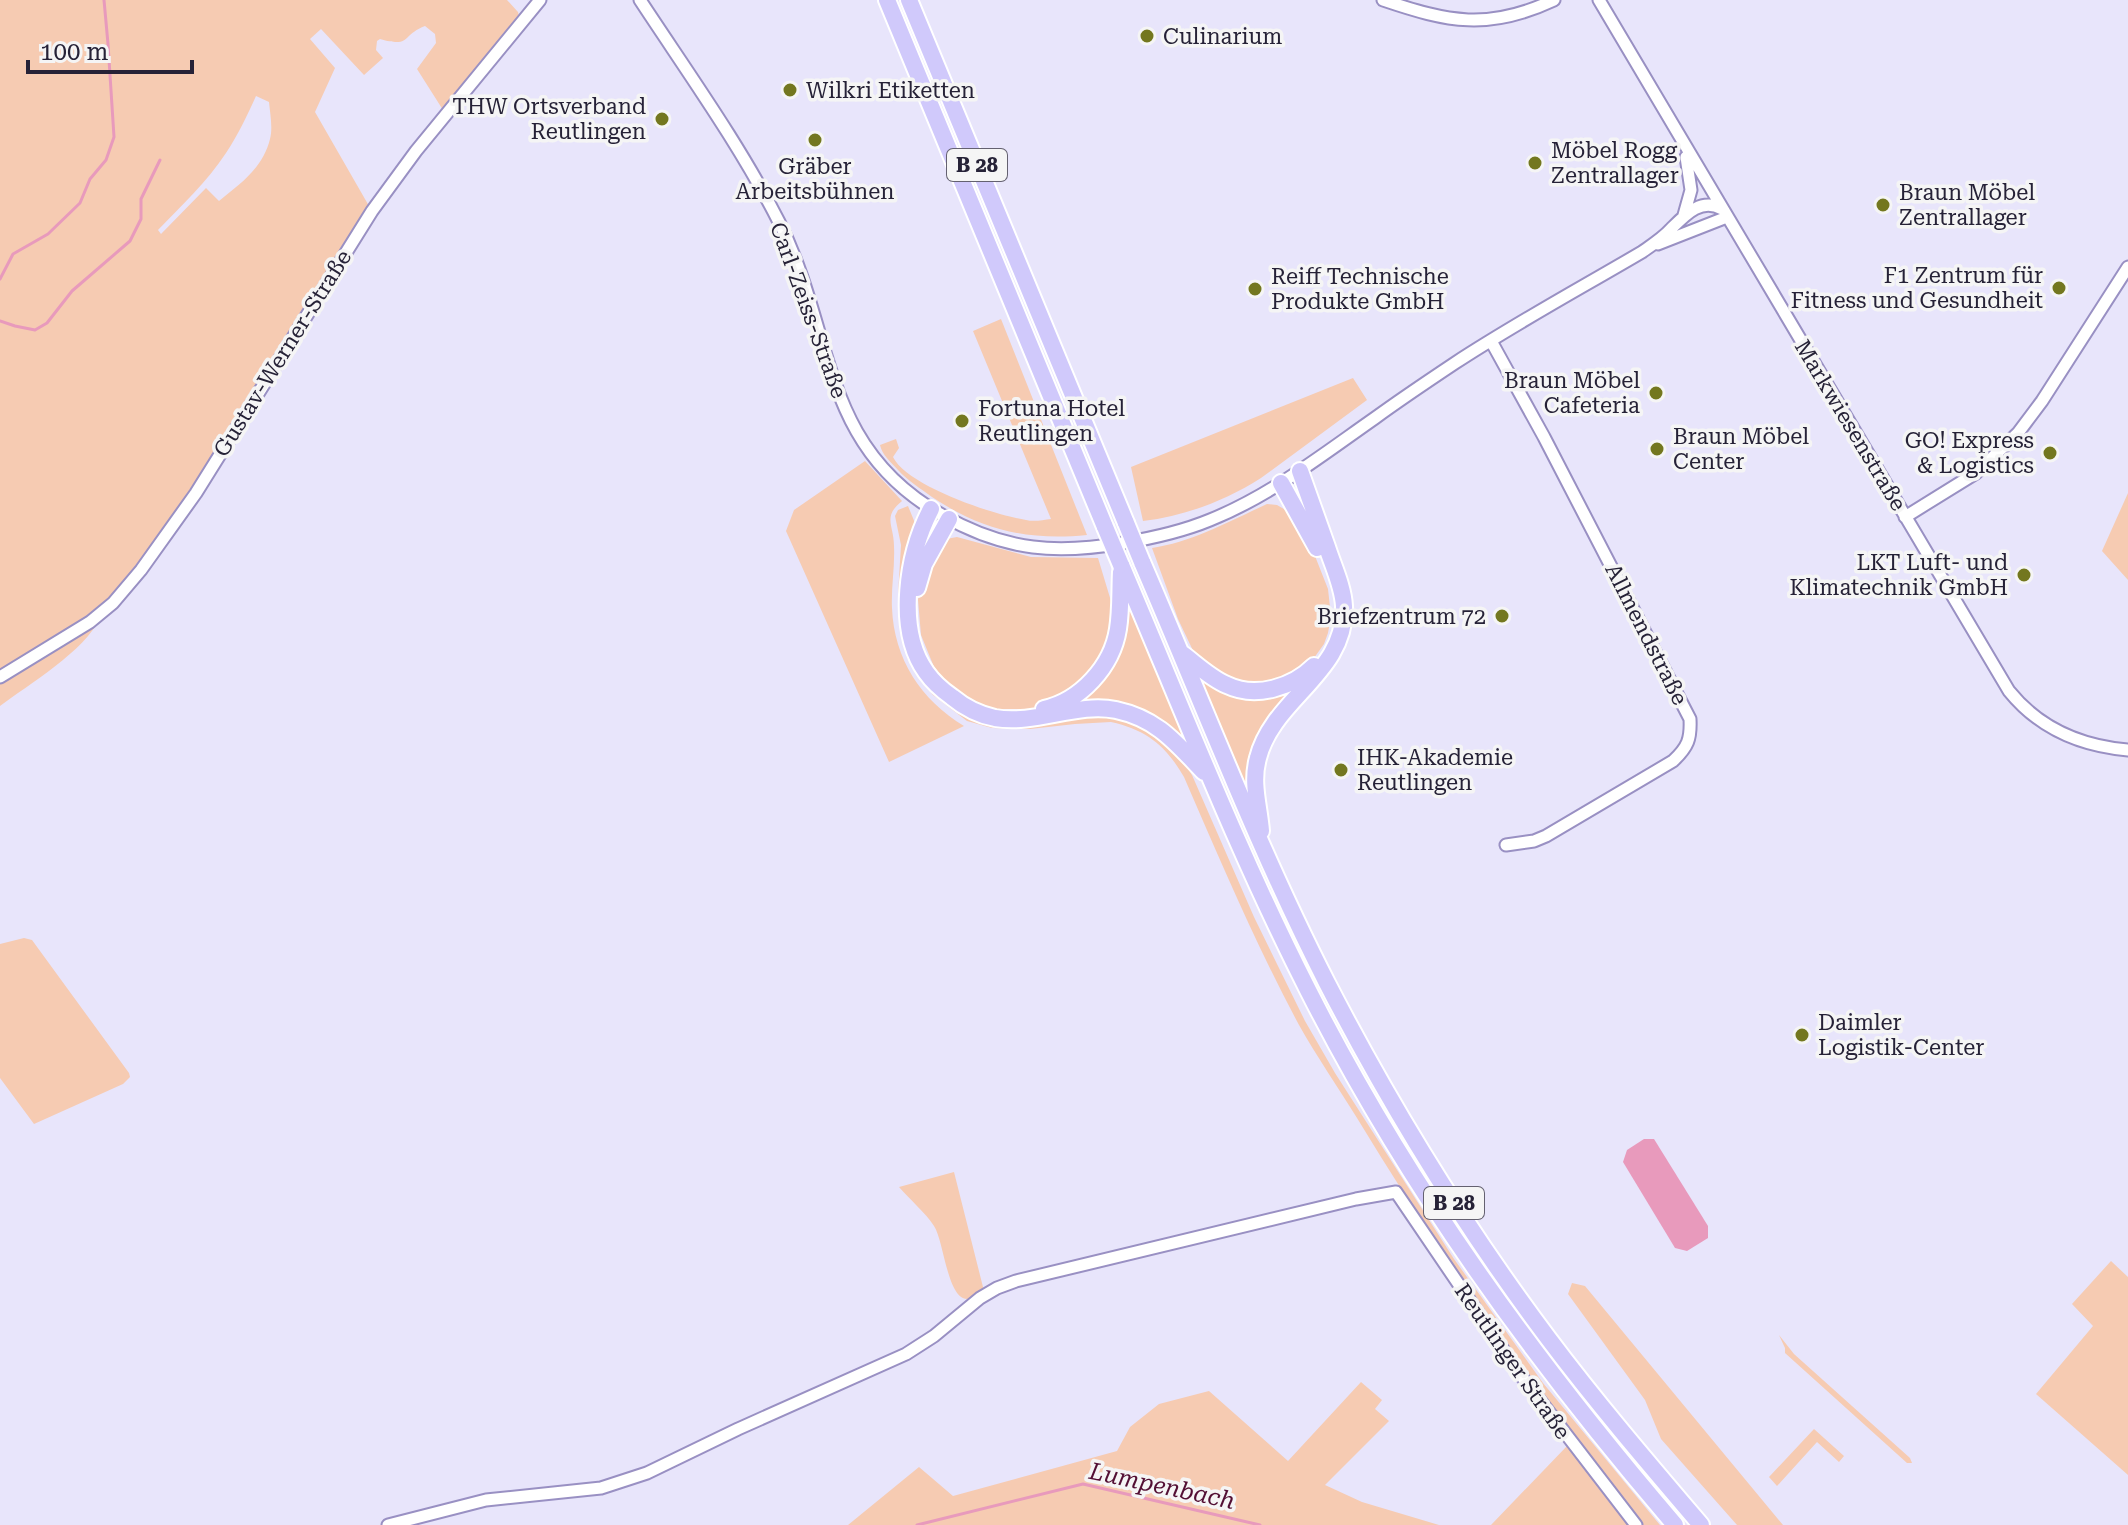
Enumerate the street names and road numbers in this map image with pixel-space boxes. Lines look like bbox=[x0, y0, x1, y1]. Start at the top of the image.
road number: B 28 bbox=[947, 149, 1007, 181]
street label: Carl-Zeiss-Straße bbox=[765, 219, 852, 401]
street label: Gustav-Werner-Straße bbox=[208, 245, 356, 461]
street label: Markwiesenstraße bbox=[1790, 335, 1911, 515]
street label: Allmendstraße bbox=[1600, 560, 1693, 709]
road number: B 28 bbox=[1424, 1187, 1484, 1219]
street label: Reutlinger Straße bbox=[1450, 1279, 1576, 1444]

